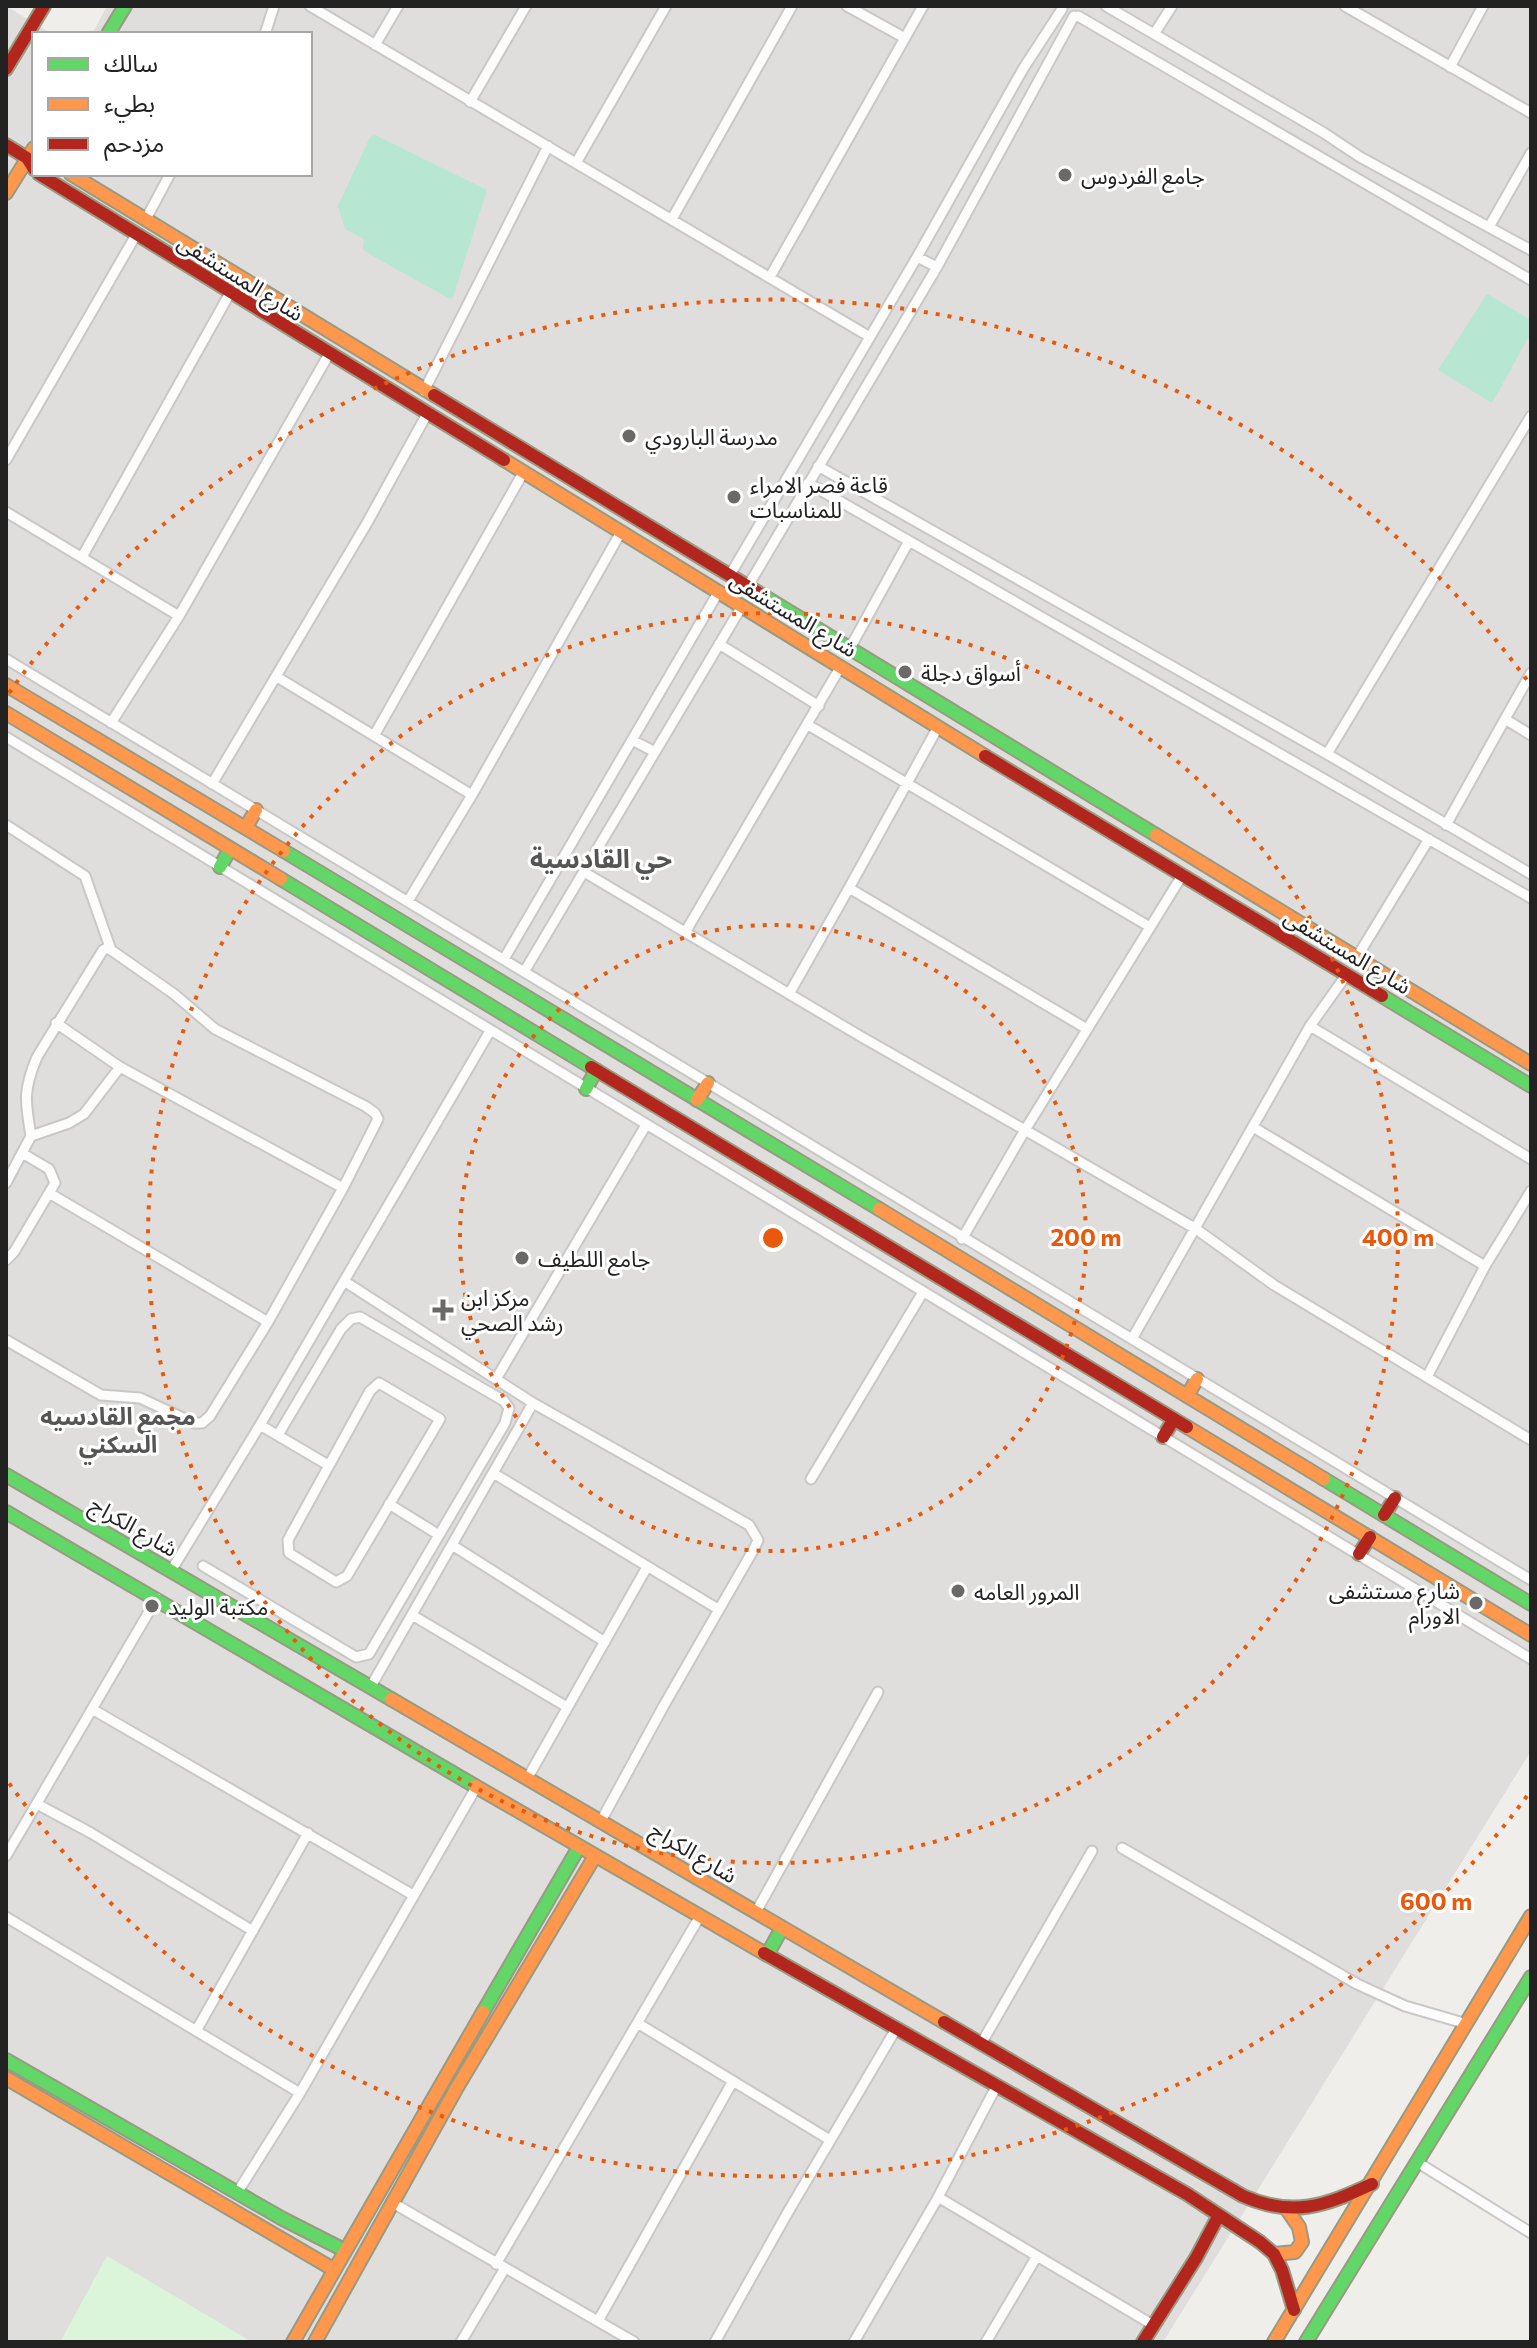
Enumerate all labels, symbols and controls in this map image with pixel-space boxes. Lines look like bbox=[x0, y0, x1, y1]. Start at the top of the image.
legend bbox=[32, 32, 312, 176]
text: سالك bbox=[104, 48, 158, 77]
text: بطيء bbox=[104, 88, 155, 123]
text: مزدحم bbox=[104, 128, 164, 161]
place label: جامع الفردوس bbox=[1081, 162, 1205, 193]
marker: جامع الفردوس bbox=[1056, 166, 1074, 184]
street label: شارع المستشفى bbox=[171, 228, 309, 330]
place label: مدرسة البارودي bbox=[645, 423, 778, 454]
marker: مدرسة البارودي bbox=[620, 427, 638, 445]
place label: قاعة فصر الامراء للمناسبات bbox=[750, 471, 888, 523]
marker: قاعة فصر الامراء للمناسبات bbox=[725, 488, 743, 506]
street label: شارع المستشفى bbox=[724, 565, 862, 666]
place label: أسواق دجلة bbox=[921, 659, 1021, 686]
marker: أسواق دجلة bbox=[896, 663, 914, 681]
district label: حي القادسية bbox=[530, 842, 672, 880]
street label: شارع المستشفى bbox=[1278, 902, 1416, 1003]
text: 200 m bbox=[1051, 1222, 1121, 1251]
text: 400 m bbox=[1362, 1222, 1434, 1251]
centre of rings bbox=[759, 1224, 787, 1252]
place label: جامع اللطیف bbox=[538, 1245, 650, 1276]
marker: جامع اللطیف bbox=[513, 1249, 531, 1267]
place label: مركز ابن رشد الصحي bbox=[461, 1284, 564, 1340]
marker: مركز ابن رشد الصحي bbox=[432, 1299, 454, 1321]
district label: مجمع القادسيه السكني bbox=[40, 1401, 196, 1464]
street label: شارع الكراج bbox=[83, 1490, 183, 1565]
place label: شارع مستشفى الاورام bbox=[1329, 1577, 1460, 1633]
place label: المرور العامه bbox=[974, 1578, 1080, 1606]
marker: المرور العامه bbox=[949, 1582, 967, 1600]
place label: مكتبة الوليد bbox=[168, 1593, 268, 1620]
marker: شارع مستشفى الاورام bbox=[1467, 1594, 1485, 1612]
marker: مكتبة الوليد bbox=[143, 1597, 161, 1615]
street label: شارع الكراج bbox=[644, 1816, 742, 1892]
text: 600 m bbox=[1400, 1886, 1472, 1915]

